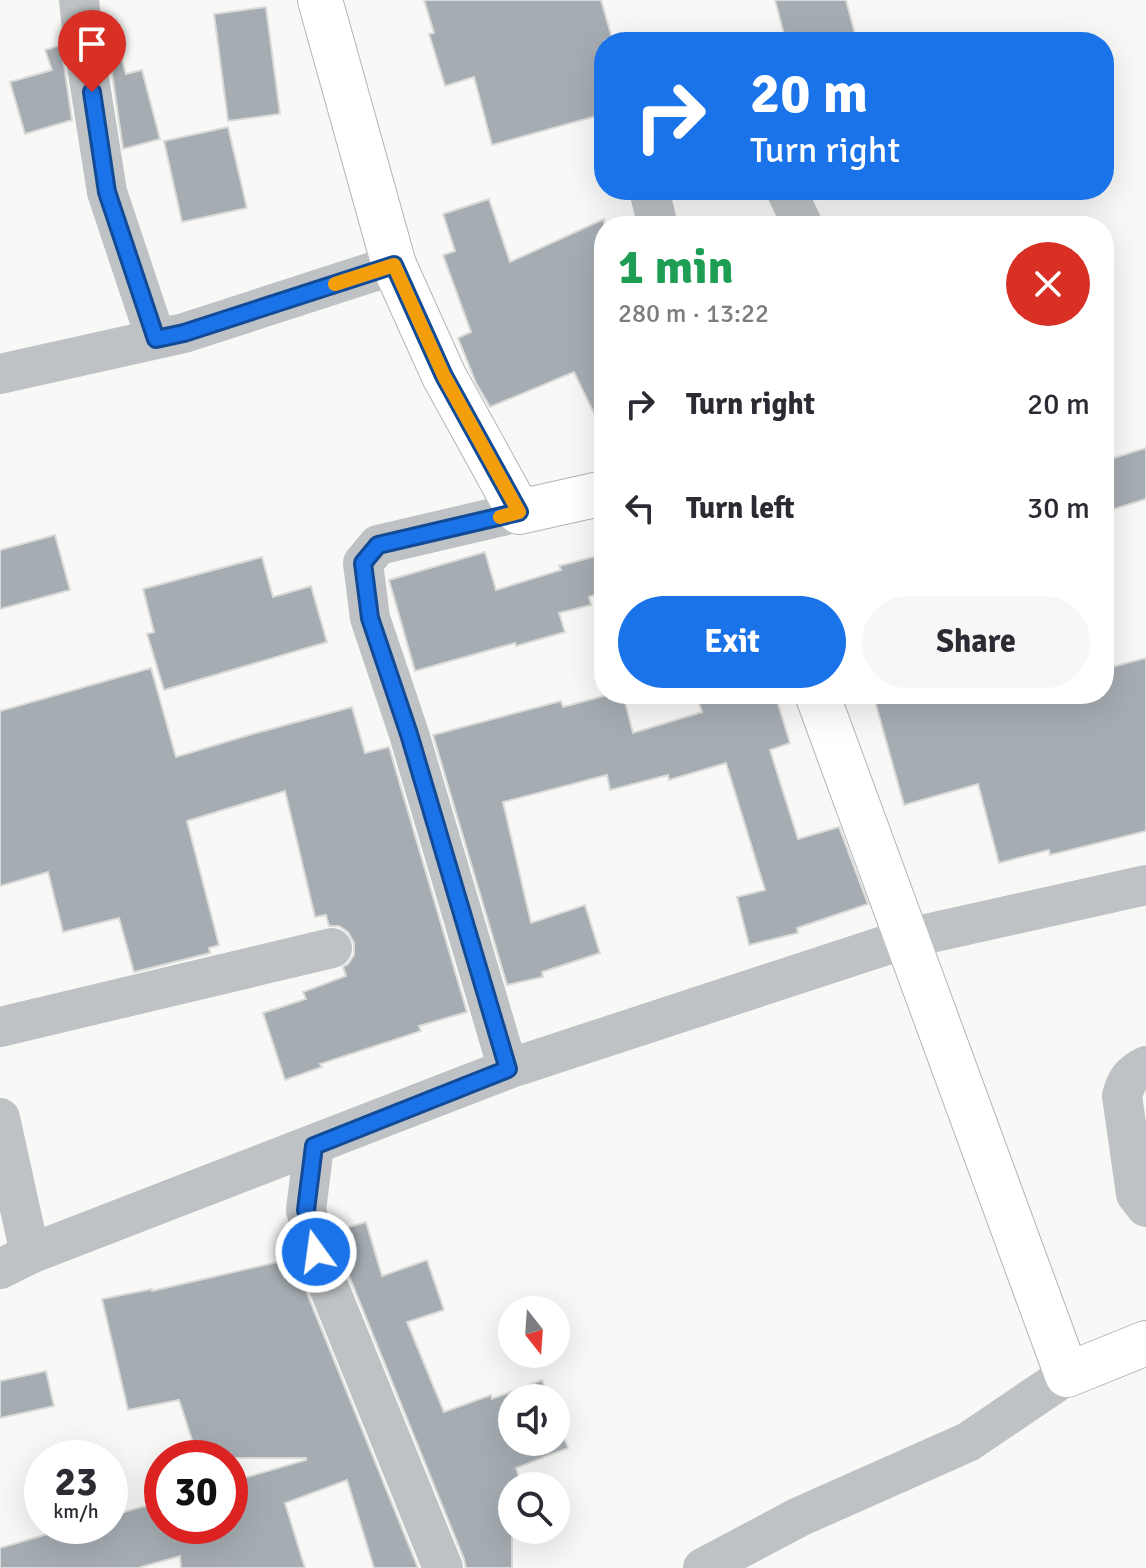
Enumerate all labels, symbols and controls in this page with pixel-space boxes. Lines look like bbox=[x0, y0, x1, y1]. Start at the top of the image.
pin bbox=[58, 10, 126, 92]
icon: arrive bbox=[70, 22, 114, 66]
text: 20 m bbox=[750, 59, 868, 128]
icon: right bbox=[618, 64, 722, 168]
text: Turn right bbox=[750, 128, 900, 173]
text: 1 min bbox=[618, 238, 734, 297]
button: close bbox=[1006, 242, 1090, 326]
text: 280 m · 13:22 bbox=[618, 298, 769, 330]
icon: right bbox=[618, 382, 662, 426]
text: Turn right bbox=[686, 386, 815, 423]
text: 20 m bbox=[1027, 386, 1090, 423]
icon: left bbox=[618, 486, 662, 530]
text: Turn left bbox=[686, 490, 795, 527]
text: 30 m bbox=[1027, 490, 1090, 527]
button: Exit bbox=[618, 596, 846, 688]
button: Share bbox=[862, 596, 1090, 688]
position arrow bbox=[274, 1210, 358, 1294]
north arrow bbox=[498, 1296, 570, 1368]
map controls bbox=[498, 1296, 570, 1544]
button: sound bbox=[498, 1384, 570, 1456]
speed limit sign: 30 bbox=[144, 1440, 248, 1544]
text: 23 bbox=[54, 1457, 98, 1507]
button: search bbox=[498, 1472, 570, 1544]
text: km/h bbox=[53, 1499, 99, 1524]

